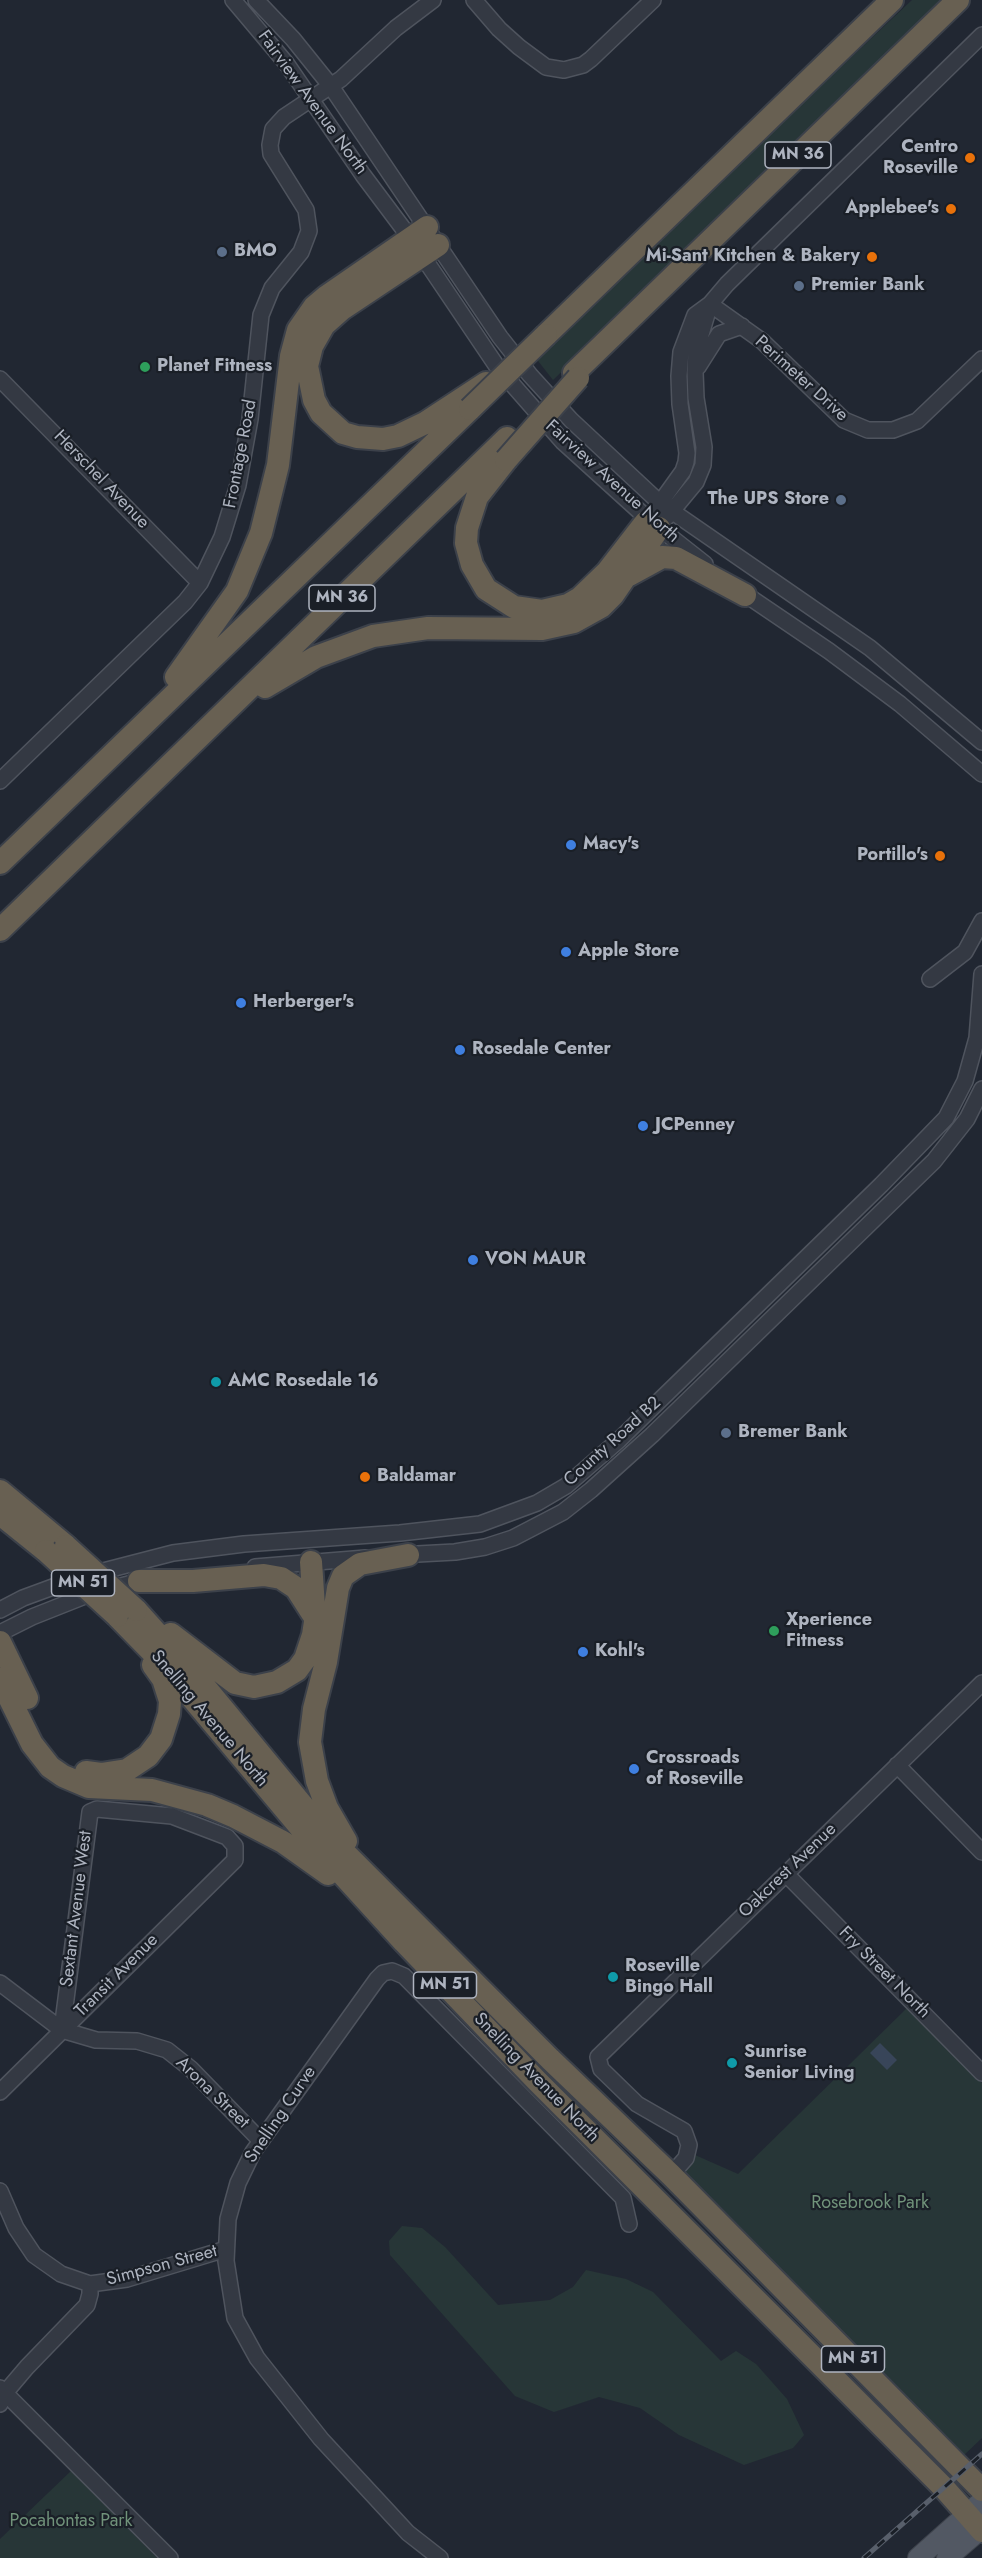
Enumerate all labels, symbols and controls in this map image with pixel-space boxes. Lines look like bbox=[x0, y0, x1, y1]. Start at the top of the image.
street label: Fairview Avenue North bbox=[252, 27, 372, 179]
place label: Centro Roseville bbox=[883, 137, 958, 180]
road number: MN 36 bbox=[765, 142, 831, 168]
marker: Centro Roseville bbox=[963, 151, 977, 165]
place label: Applebee's bbox=[845, 198, 939, 220]
marker: Applebee's bbox=[944, 202, 958, 216]
place label: BMO bbox=[234, 241, 277, 263]
marker: BMO bbox=[215, 245, 229, 259]
place label: Mi-Sant Kitchen & Bakery bbox=[646, 246, 860, 268]
marker: Mi-Sant Kitchen & Bakery bbox=[865, 250, 879, 264]
place label: Premier Bank bbox=[811, 275, 925, 297]
marker: Premier Bank bbox=[792, 279, 806, 293]
street label: Perimeter Drive bbox=[750, 332, 852, 426]
place label: Planet Fitness bbox=[157, 356, 272, 378]
marker: Planet Fitness bbox=[138, 360, 152, 374]
street label: Frontage Road bbox=[220, 398, 262, 510]
street label: Fairview Avenue North bbox=[541, 416, 683, 548]
street label: Herschel Avenue bbox=[49, 426, 153, 534]
place label: The UPS Store bbox=[707, 489, 829, 511]
marker: The UPS Store bbox=[834, 493, 848, 507]
road number: MN 36 bbox=[309, 585, 375, 611]
place label: Macy's bbox=[583, 834, 639, 856]
marker: Macy's bbox=[564, 838, 578, 852]
place label: Portillo's bbox=[857, 845, 928, 867]
marker: Portillo's bbox=[933, 849, 947, 863]
place label: Apple Store bbox=[578, 941, 679, 963]
marker: Apple Store bbox=[559, 945, 573, 959]
place label: Herberger's bbox=[253, 992, 354, 1014]
marker: Herberger's bbox=[234, 996, 248, 1010]
place label: Rosedale Center bbox=[472, 1039, 611, 1061]
marker: Rosedale Center bbox=[453, 1043, 467, 1057]
place label: JCPenney bbox=[655, 1115, 735, 1137]
marker: JCPenney bbox=[636, 1119, 650, 1133]
place label: VON MAUR bbox=[485, 1249, 586, 1271]
marker: VON MAUR bbox=[466, 1253, 480, 1267]
place label: AMC Rosedale 16 bbox=[228, 1371, 379, 1393]
marker: AMC Rosedale 16 bbox=[209, 1375, 223, 1389]
street label: County Road B2 bbox=[560, 1393, 666, 1491]
place label: Bremer Bank bbox=[738, 1422, 848, 1444]
marker: Bremer Bank bbox=[719, 1426, 733, 1440]
place label: Baldamar bbox=[377, 1466, 456, 1488]
marker: Baldamar bbox=[358, 1470, 372, 1484]
road number: MN 51 bbox=[52, 1570, 115, 1596]
place label: Xperience Fitness bbox=[786, 1610, 872, 1652]
marker: Xperience Fitness bbox=[767, 1624, 781, 1638]
place label: Kohl's bbox=[595, 1641, 645, 1663]
marker: Kohl's bbox=[576, 1645, 590, 1659]
street label: Snelling Avenue North bbox=[145, 1646, 273, 1792]
place label: Crossroads of Roseville bbox=[646, 1748, 743, 1790]
marker: Crossroads of Roseville bbox=[627, 1762, 641, 1776]
street label: Oakcrest Avenue bbox=[735, 1819, 841, 1923]
street label: Sextant Avenue West bbox=[57, 1830, 97, 1988]
street label: Fry Street North bbox=[834, 1923, 934, 2023]
street label: Transit Avenue bbox=[71, 1930, 163, 2022]
place label: Roseville Bingo Hall bbox=[625, 1956, 713, 1998]
marker: Roseville Bingo Hall bbox=[606, 1970, 620, 1984]
road number: MN 51 bbox=[414, 1972, 476, 1998]
street label: Snelling Avenue North bbox=[469, 2009, 603, 2147]
place label: Sunrise Senior Living bbox=[744, 2042, 855, 2084]
street label: Arona Street bbox=[171, 2053, 253, 2133]
marker: Sunrise Senior Living bbox=[725, 2056, 739, 2070]
street label: Snelling Curve bbox=[241, 2063, 321, 2167]
park label: Rosebrook Park bbox=[811, 2193, 929, 2215]
street label: Simpson Street bbox=[104, 2241, 220, 2291]
road number: MN 51 bbox=[822, 2346, 884, 2372]
park label: Pocahontas Park bbox=[10, 2511, 132, 2533]

